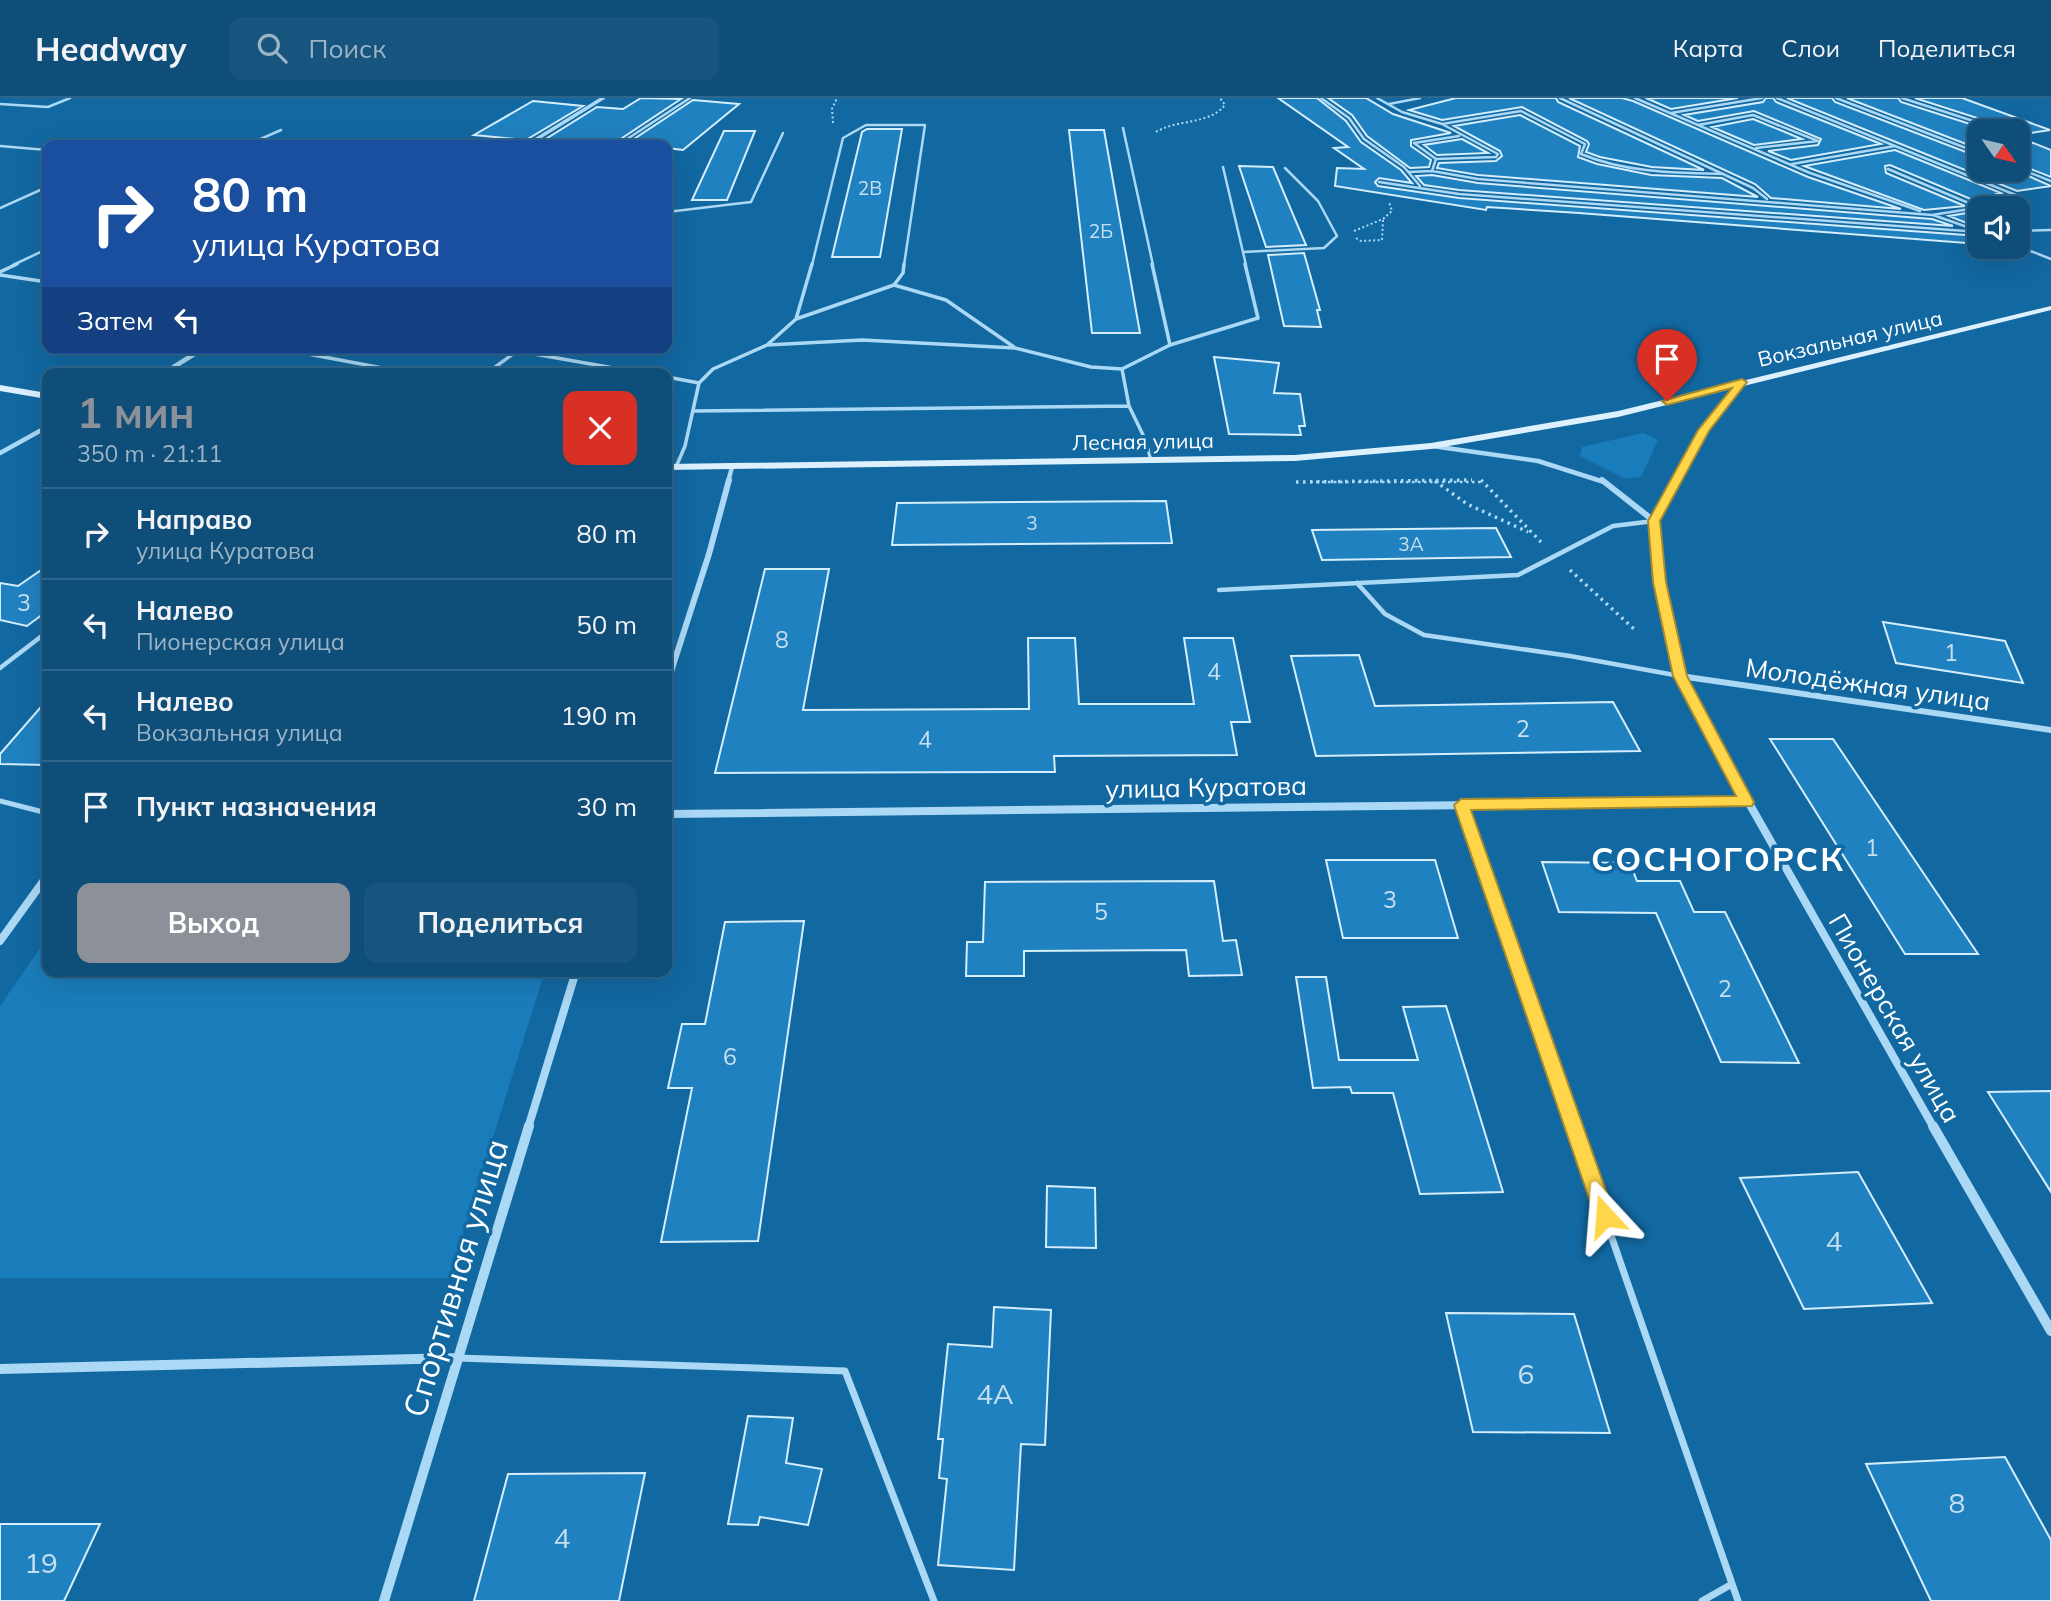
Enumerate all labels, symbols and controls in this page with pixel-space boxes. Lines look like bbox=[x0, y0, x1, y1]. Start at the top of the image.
search box bbox=[229, 17, 719, 80]
text: Headway bbox=[35, 28, 187, 69]
icon: search bbox=[253, 29, 291, 67]
text: Поиск bbox=[309, 32, 386, 65]
text: Карта bbox=[1673, 33, 1743, 63]
text: Слои bbox=[1781, 33, 1840, 63]
text: Поделиться bbox=[1878, 33, 2016, 63]
north arrow bbox=[1967, 119, 2030, 182]
map controls bbox=[1967, 119, 2030, 259]
text: 80 m bbox=[192, 163, 308, 224]
icon: right bbox=[77, 168, 168, 259]
house number: 2В bbox=[858, 176, 882, 200]
button: sound bbox=[1967, 196, 2030, 259]
house number: 2Б bbox=[1089, 219, 1113, 243]
text: улица Куратова bbox=[192, 224, 441, 264]
icon: left bbox=[168, 301, 206, 339]
text: Затем bbox=[77, 304, 154, 337]
street label: Вокзальная улица bbox=[1755, 304, 1945, 372]
pin bbox=[1637, 329, 1697, 401]
icon: arrive bbox=[1648, 340, 1686, 378]
text: 1 мин bbox=[77, 386, 195, 439]
button: close bbox=[563, 391, 637, 465]
street label: Лесная улица bbox=[1072, 427, 1214, 455]
text: 350 m · 21:11 bbox=[77, 439, 222, 468]
text: Направо bbox=[136, 503, 252, 536]
house number: 3 bbox=[1026, 511, 1038, 535]
icon: right bbox=[77, 515, 115, 553]
text: 80 m bbox=[576, 517, 637, 550]
house number: 3А bbox=[1398, 532, 1424, 556]
text: улица Куратова bbox=[136, 536, 315, 565]
house number: 3 bbox=[17, 588, 31, 617]
text: Налево bbox=[136, 594, 234, 627]
icon: left bbox=[77, 606, 115, 644]
text: 50 m bbox=[576, 608, 637, 641]
house number: 8 bbox=[775, 625, 789, 654]
text: Пионерская улица bbox=[136, 627, 345, 656]
house number: 1 bbox=[1944, 638, 1958, 667]
street label: Молодёжная улица bbox=[1743, 650, 1993, 718]
house number: 4 bbox=[1207, 657, 1221, 686]
text: Налево bbox=[136, 685, 234, 718]
icon: left bbox=[77, 697, 115, 735]
text: 190 m bbox=[561, 699, 637, 732]
house number: 2 bbox=[1516, 714, 1530, 743]
text: Вокзальная улица bbox=[136, 718, 343, 747]
house number: 4 bbox=[918, 725, 932, 754]
street label: улица Куратова bbox=[1105, 769, 1307, 805]
icon: arrive bbox=[77, 788, 115, 826]
text: Пункт назначения bbox=[136, 790, 377, 823]
text: 30 m bbox=[576, 790, 637, 823]
house number: 1 bbox=[1865, 833, 1879, 862]
district label: СОСНОГОРСК bbox=[1591, 838, 1845, 879]
button: Выход bbox=[77, 883, 350, 963]
button: Поделиться bbox=[364, 883, 637, 963]
house number: 3 bbox=[1383, 885, 1397, 914]
house number: 5 bbox=[1094, 897, 1108, 926]
street label: Пионерская улица bbox=[1822, 908, 1968, 1128]
house number: 2 bbox=[1718, 974, 1732, 1003]
house number: 6 bbox=[723, 1042, 737, 1071]
street label: Спортивная улица bbox=[394, 1134, 516, 1422]
position arrow bbox=[1568, 1179, 1642, 1253]
house number: 4 bbox=[1826, 1223, 1843, 1258]
house number: 6 bbox=[1518, 1356, 1534, 1391]
house number: 4А bbox=[976, 1376, 1014, 1411]
house number: 8 bbox=[1949, 1485, 1965, 1520]
house number: 4 bbox=[554, 1520, 571, 1555]
house number: 19 bbox=[24, 1545, 58, 1580]

